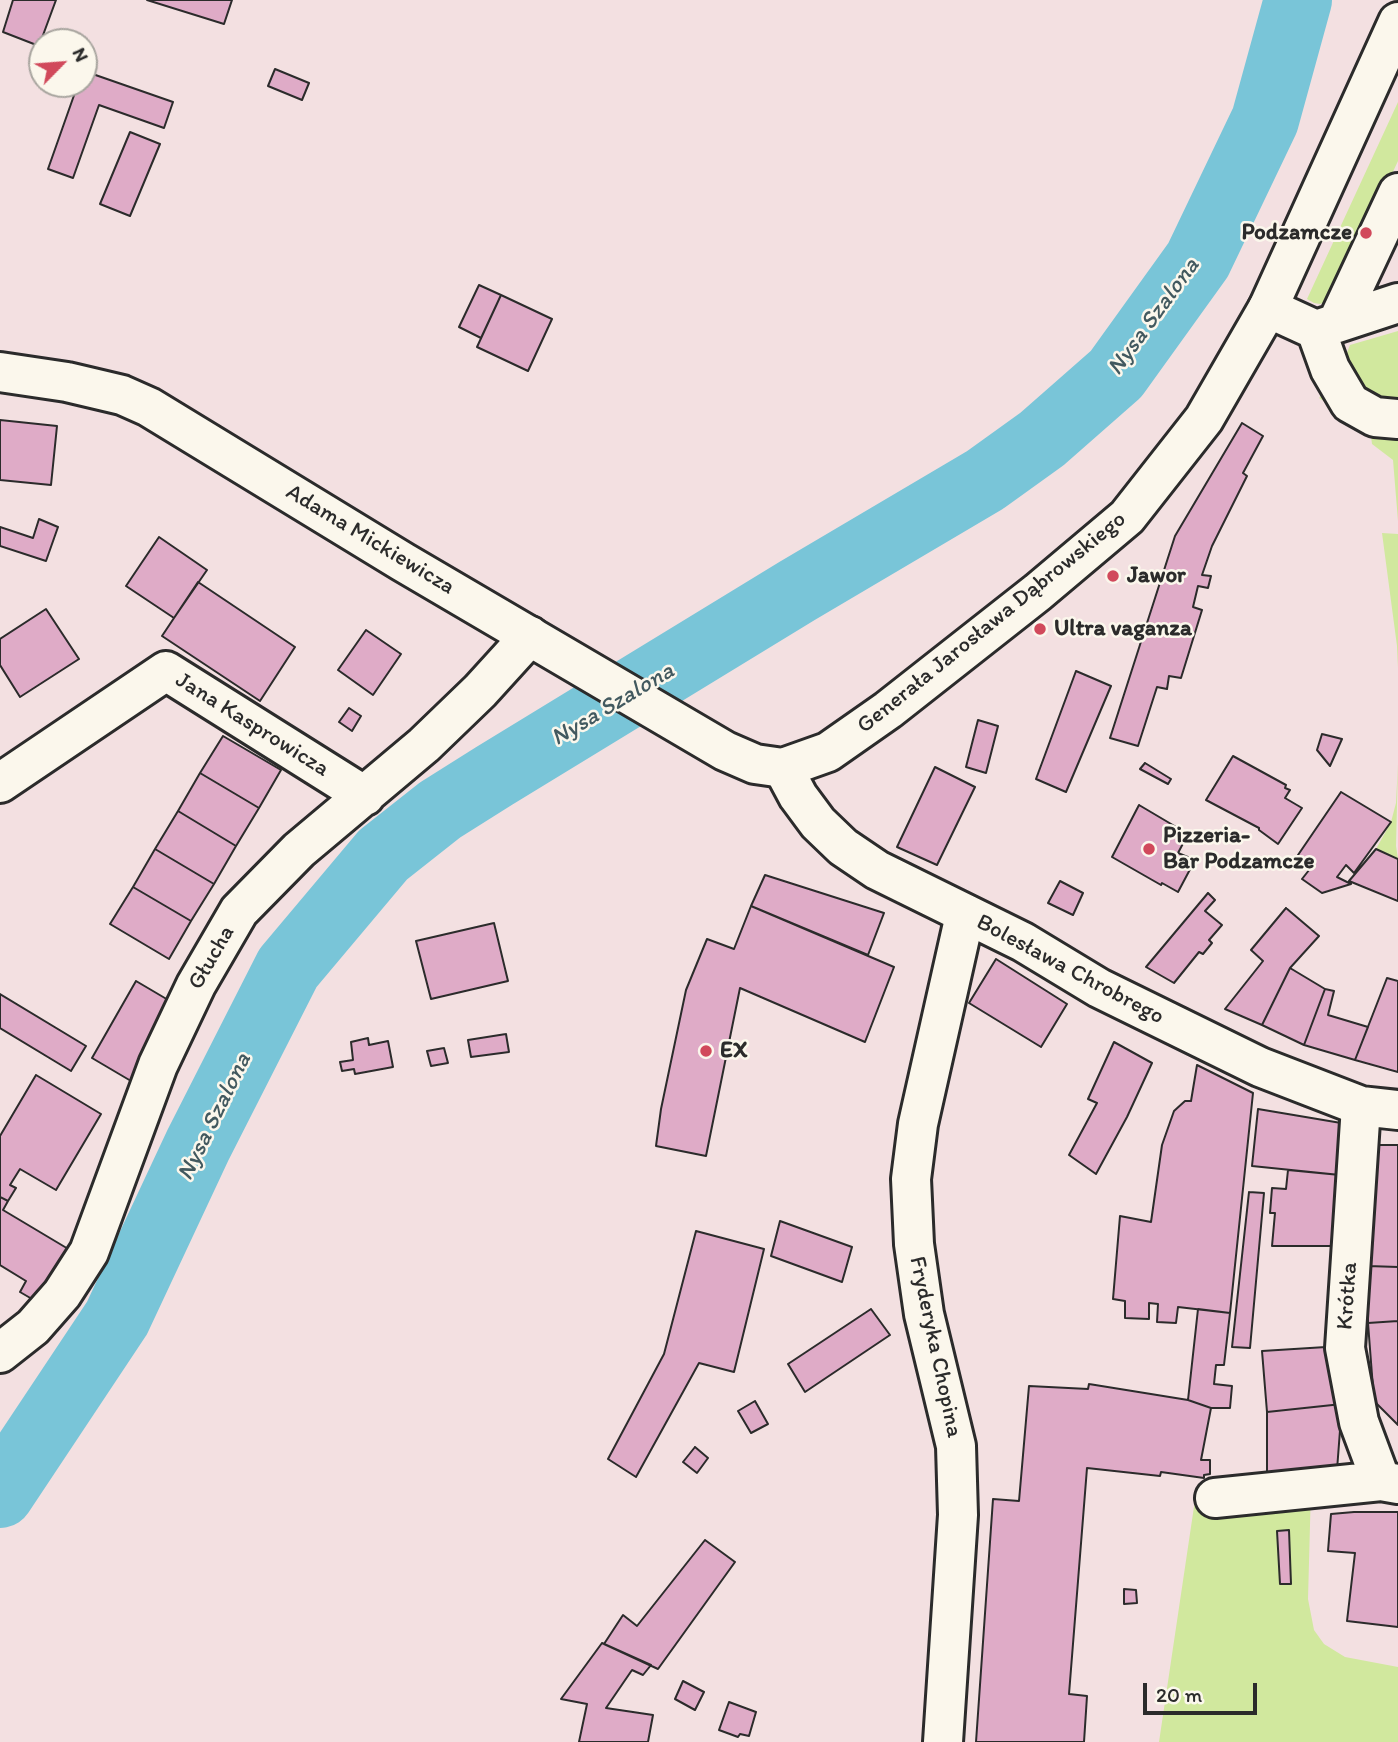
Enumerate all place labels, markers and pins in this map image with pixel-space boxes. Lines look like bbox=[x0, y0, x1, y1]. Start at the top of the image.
place label: Podzamcze bbox=[1242, 219, 1352, 247]
marker: Podzamcze bbox=[1358, 225, 1374, 241]
place label: Jawor bbox=[1127, 562, 1186, 590]
marker: Jawor bbox=[1105, 568, 1121, 584]
place label: Ultra vaganza bbox=[1054, 615, 1192, 643]
marker: Ultra vaganza bbox=[1032, 621, 1048, 637]
place label: Pizzeria- Bar Podzamcze bbox=[1163, 822, 1315, 876]
marker: Pizzeria- Bar Podzamcze bbox=[1141, 841, 1157, 857]
place label: EX bbox=[720, 1037, 747, 1065]
marker: EX bbox=[698, 1043, 714, 1059]

